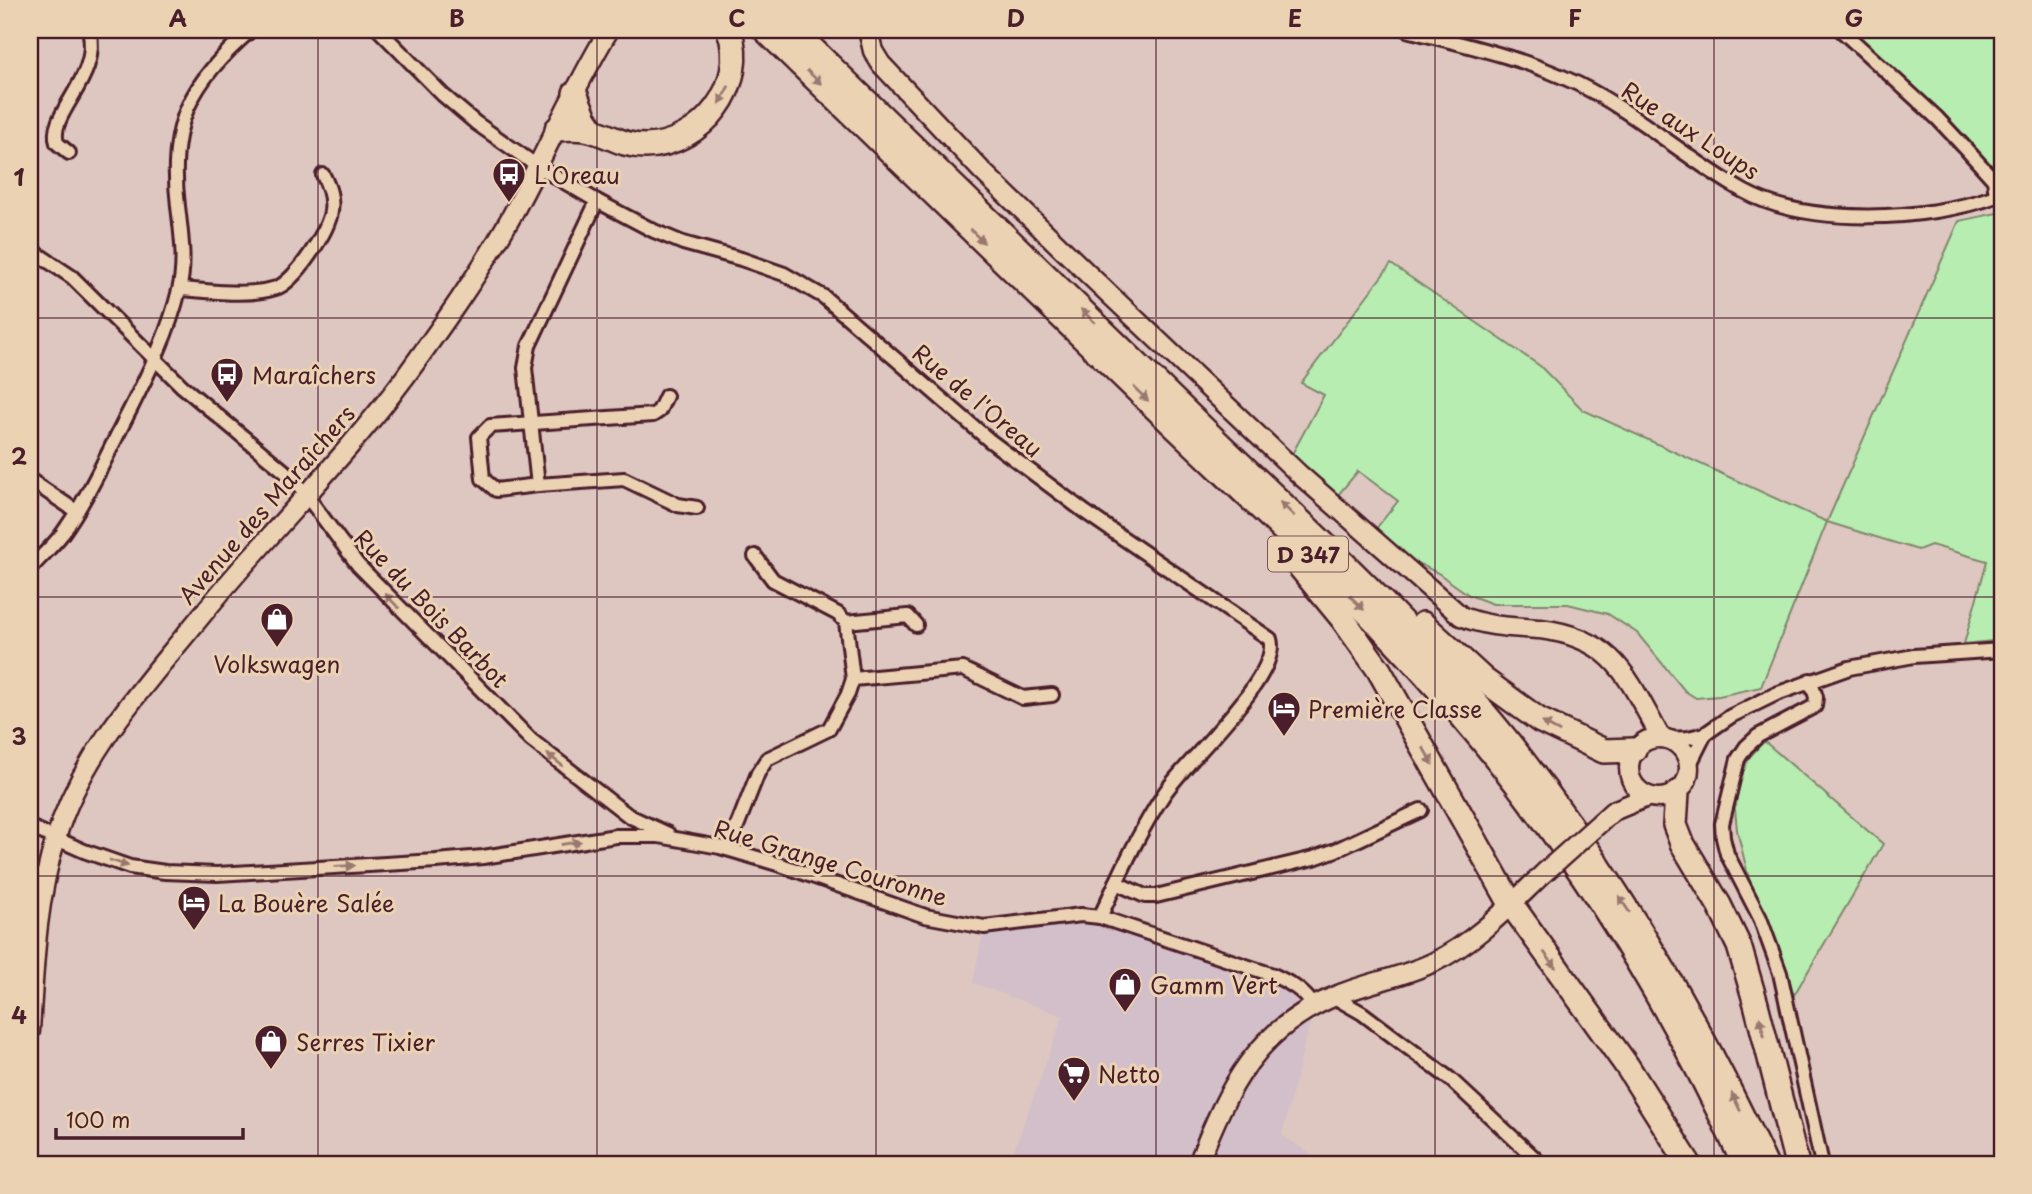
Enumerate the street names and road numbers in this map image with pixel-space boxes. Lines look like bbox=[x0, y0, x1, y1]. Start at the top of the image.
street label: Rue aux Loups bbox=[1615, 72, 1767, 188]
street label: Rue de l'Oreau bbox=[905, 335, 1051, 465]
street label: Avenue des Maraîchers bbox=[169, 397, 363, 611]
street label: Rue du Bois Barbot bbox=[347, 521, 517, 695]
road number: D 347 bbox=[1268, 536, 1348, 572]
street label: Rue Grange Couronne bbox=[710, 810, 952, 914]

